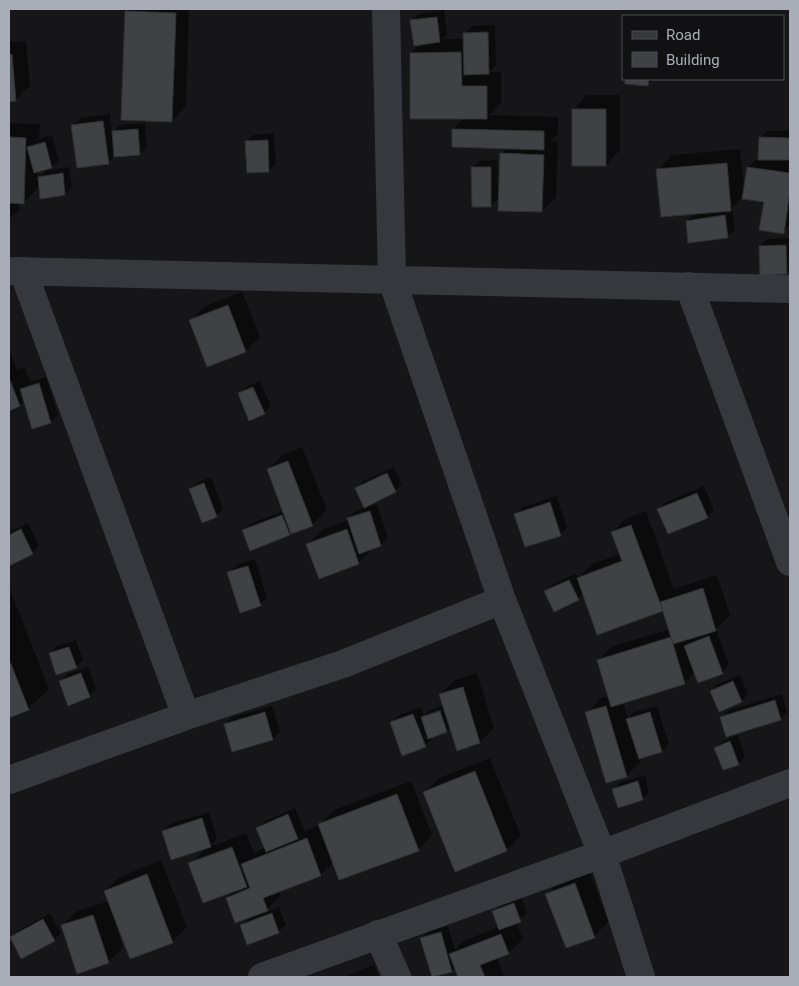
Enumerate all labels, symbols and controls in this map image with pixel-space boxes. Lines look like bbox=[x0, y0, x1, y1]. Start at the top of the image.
legend bbox=[622, 15, 784, 80]
text: Road bbox=[666, 26, 700, 44]
text: Building bbox=[666, 51, 720, 69]

